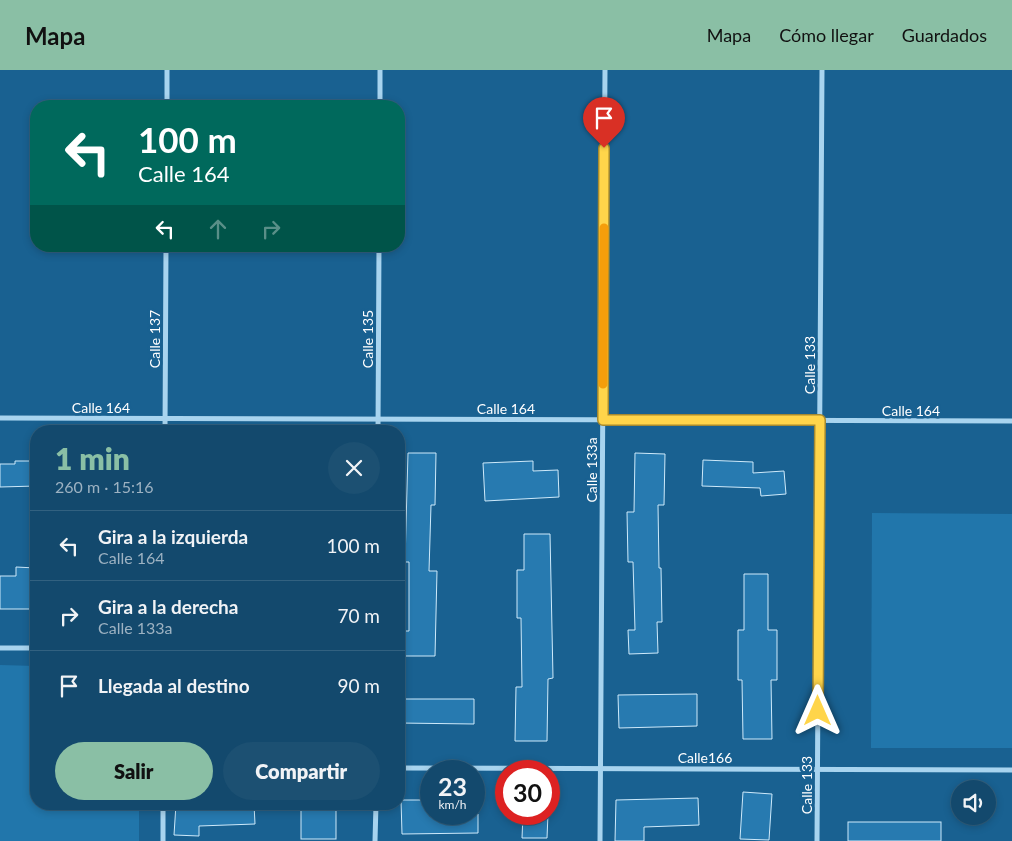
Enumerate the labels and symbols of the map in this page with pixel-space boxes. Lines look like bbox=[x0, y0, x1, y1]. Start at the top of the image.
pin bbox=[583, 97, 625, 148]
street label: Calle 137 bbox=[146, 310, 163, 368]
street label: Calle 135 bbox=[359, 310, 376, 368]
street label: Calle 133 bbox=[801, 336, 818, 394]
street label: Calle 164 bbox=[72, 399, 130, 416]
street label: Calle 164 bbox=[477, 400, 535, 417]
street label: Calle 164 bbox=[882, 402, 940, 419]
street label: Calle 133a bbox=[583, 437, 600, 503]
position arrow bbox=[791, 684, 843, 736]
street label: Calle166 bbox=[678, 749, 732, 766]
street label: Calle 133 bbox=[798, 756, 815, 814]
speed limit sign: 30 bbox=[495, 760, 560, 825]

